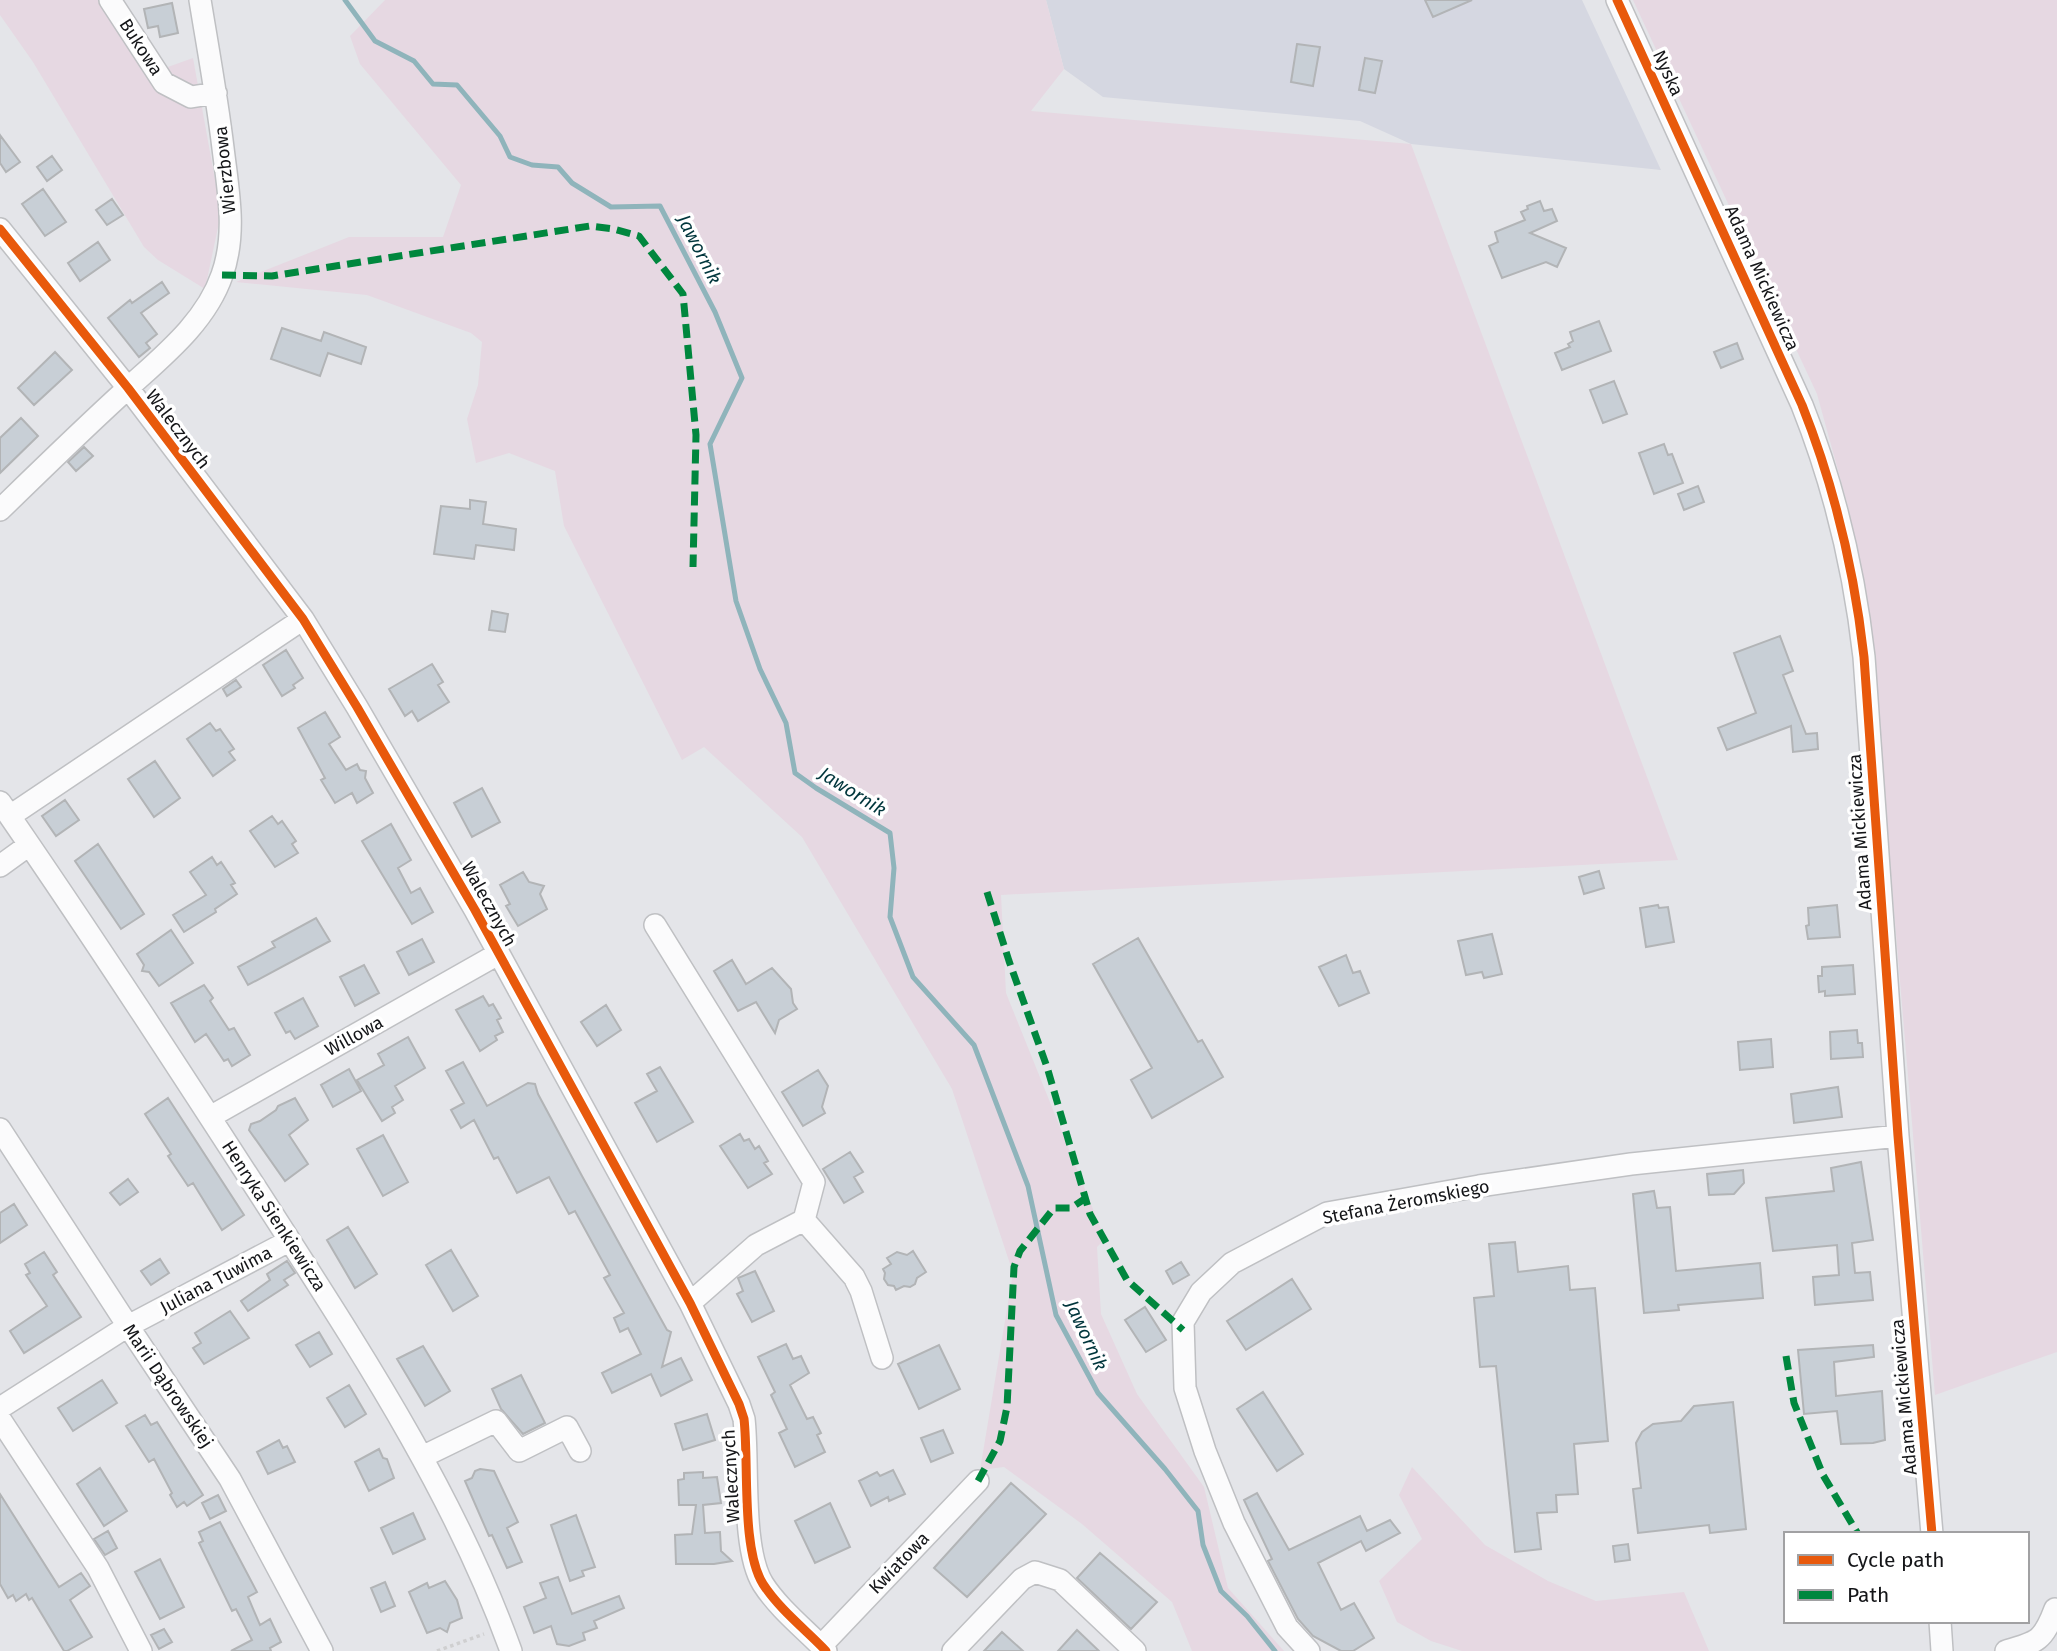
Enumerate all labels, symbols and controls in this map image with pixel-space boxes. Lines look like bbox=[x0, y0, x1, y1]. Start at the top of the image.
street label: Bukowa bbox=[114, 14, 168, 80]
street label: Nyska bbox=[1648, 47, 1688, 99]
street label: Wierzbowa bbox=[209, 125, 241, 215]
street label: Adama Mickiewicza bbox=[1720, 202, 1804, 354]
water label: Jawornik bbox=[672, 210, 727, 288]
street label: Walecznych bbox=[141, 385, 215, 473]
street label: Adama Mickiewicza bbox=[1844, 753, 1876, 911]
water label: Jawornik bbox=[814, 761, 891, 821]
street label: Walecznych bbox=[457, 858, 521, 950]
street label: Willowa bbox=[321, 1011, 387, 1061]
street label: Henryka Sienkiewicza bbox=[217, 1137, 331, 1295]
street label: Stefana Żeromskiego bbox=[1321, 1175, 1491, 1229]
street label: Juliana Tuwima bbox=[156, 1241, 276, 1319]
water label: Jawornik bbox=[1060, 1295, 1113, 1374]
street label: Adama Mickiewicza bbox=[1886, 1318, 1922, 1476]
street label: Marii Dąbrowskiej bbox=[118, 1320, 218, 1452]
street label: Walecznych bbox=[718, 1429, 744, 1523]
street label: Kwiatowa bbox=[864, 1527, 934, 1599]
legend bbox=[1784, 1532, 2029, 1623]
text: Cycle path bbox=[1847, 1547, 1945, 1573]
text: Path bbox=[1847, 1582, 1889, 1608]

